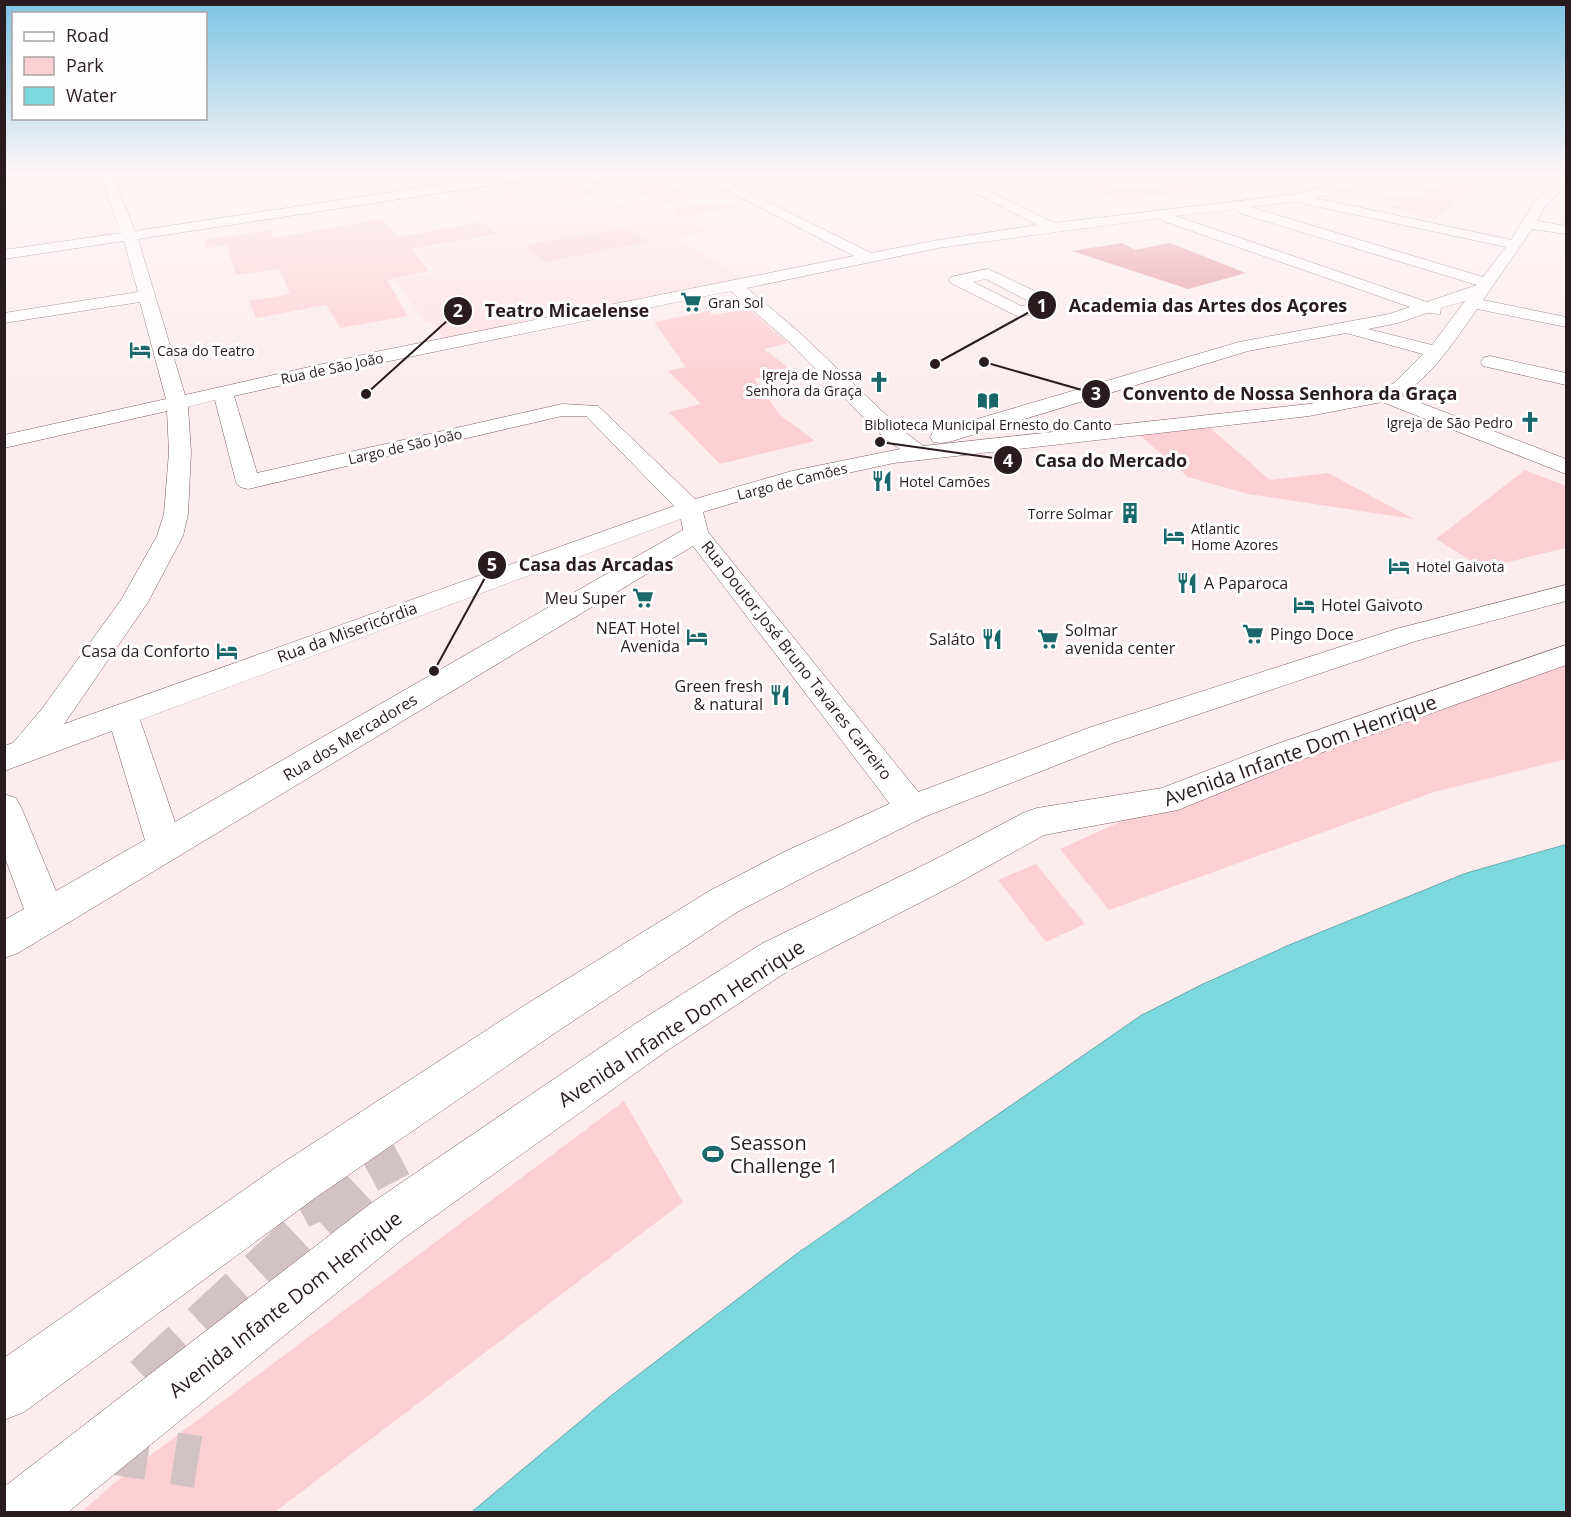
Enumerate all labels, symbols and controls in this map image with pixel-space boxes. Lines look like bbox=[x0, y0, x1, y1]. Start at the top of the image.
legend bbox=[12, 12, 207, 120]
text: Road bbox=[66, 23, 109, 47]
text: Park bbox=[66, 53, 104, 77]
text: Water bbox=[66, 83, 117, 107]
callout: Academia das Artes dos Açores bbox=[1027, 287, 1360, 323]
supermarket icon: Gran Sol bbox=[679, 290, 703, 314]
callout: Teatro Micaelense bbox=[443, 293, 662, 329]
place label: Gran Sol bbox=[708, 293, 764, 312]
text: 1 bbox=[1037, 293, 1047, 317]
text: Academia das Artes dos Açores bbox=[1069, 293, 1347, 317]
text: 2 bbox=[453, 298, 463, 322]
text: Teatro Micaelense bbox=[485, 298, 649, 322]
hotel icon: Casa do Teatro bbox=[128, 338, 152, 362]
place label: Casa do Teatro bbox=[157, 341, 255, 360]
street label: Rua de São João bbox=[279, 348, 385, 388]
place label: Igreja de Nossa Senhora da Graça bbox=[746, 365, 862, 400]
church icon: Igreja de Nossa Senhora da Graça bbox=[867, 370, 891, 394]
callout: Convento de Nossa Senhora da Graça bbox=[1081, 376, 1470, 412]
text: 3 bbox=[1091, 381, 1101, 405]
text: Convento de Nossa Senhora da Graça bbox=[1123, 381, 1457, 405]
library icon: Biblioteca Municipal Ernesto do Canto bbox=[976, 389, 1000, 413]
church icon: Igreja de São Pedro bbox=[1518, 410, 1542, 434]
place label: Igreja de São Pedro bbox=[1386, 413, 1513, 432]
place label: Biblioteca Municipal Ernesto do Canto bbox=[864, 415, 1112, 434]
street label: Largo de São João bbox=[346, 424, 464, 468]
callout: Casa do Mercado bbox=[993, 442, 1200, 478]
text: 4 bbox=[1003, 448, 1013, 472]
text: Casa do Mercado bbox=[1035, 448, 1187, 472]
street label: Largo de Camões bbox=[735, 458, 849, 504]
restaurant icon: Hotel Camões bbox=[870, 469, 894, 493]
place label: Hotel Camões bbox=[899, 472, 991, 491]
building icon: Torre Solmar bbox=[1118, 501, 1142, 525]
place label: Torre Solmar bbox=[1028, 504, 1113, 523]
place label: Atlantic Home Azores bbox=[1191, 519, 1279, 554]
hotel icon: Atlantic Home Azores bbox=[1162, 524, 1186, 548]
street label: Rua Doutor.José Bruno Tavares Carreiro bbox=[697, 536, 897, 784]
callout: Casa das Arcadas bbox=[477, 547, 685, 583]
text: 5 bbox=[487, 552, 497, 576]
text: Casa das Arcadas bbox=[519, 552, 673, 576]
hotel icon: Hotel Gaivota bbox=[1387, 554, 1411, 578]
place label: Hotel Gaivota bbox=[1416, 557, 1504, 576]
restaurant icon: A Paparoca bbox=[1175, 571, 1199, 595]
place label: A Paparoca bbox=[1204, 572, 1288, 594]
supermarket icon: Meu Super bbox=[631, 586, 655, 610]
place label: Meu Super bbox=[545, 587, 626, 609]
hotel icon: Hotel Gaivoto bbox=[1292, 593, 1316, 617]
place label: Hotel Gaivoto bbox=[1321, 594, 1423, 616]
street label: Rua da Misericórdia bbox=[274, 596, 420, 668]
place label: NEAT Hotel Avenida bbox=[596, 617, 680, 657]
place label: Solmar avenida center bbox=[1065, 619, 1176, 659]
supermarket icon: Pingo Doce bbox=[1241, 622, 1265, 646]
place label: Pingo Doce bbox=[1270, 623, 1354, 645]
hotel icon: NEAT Hotel Avenida bbox=[685, 625, 709, 649]
restaurant icon: Saláto bbox=[980, 627, 1004, 651]
supermarket icon: Solmar avenida center bbox=[1036, 627, 1060, 651]
place label: Saláto bbox=[929, 628, 975, 650]
hotel icon: Casa da Conforto bbox=[215, 639, 239, 663]
place label: Casa da Conforto bbox=[81, 640, 210, 662]
place label: Green fresh & natural bbox=[675, 675, 763, 715]
restaurant icon: Green fresh & natural bbox=[768, 683, 792, 707]
street label: Rua dos Mercadores bbox=[279, 688, 421, 786]
street label: Avenida Infante Dom Henrique bbox=[1160, 688, 1440, 812]
street label: Avenida Infante Dom Henrique bbox=[553, 933, 809, 1113]
place label: Seasson Challenge 1 bbox=[730, 1129, 838, 1179]
sports icon: Seasson Challenge 1 bbox=[701, 1142, 725, 1166]
street label: Avenida Infante Dom Henrique bbox=[163, 1204, 407, 1404]

